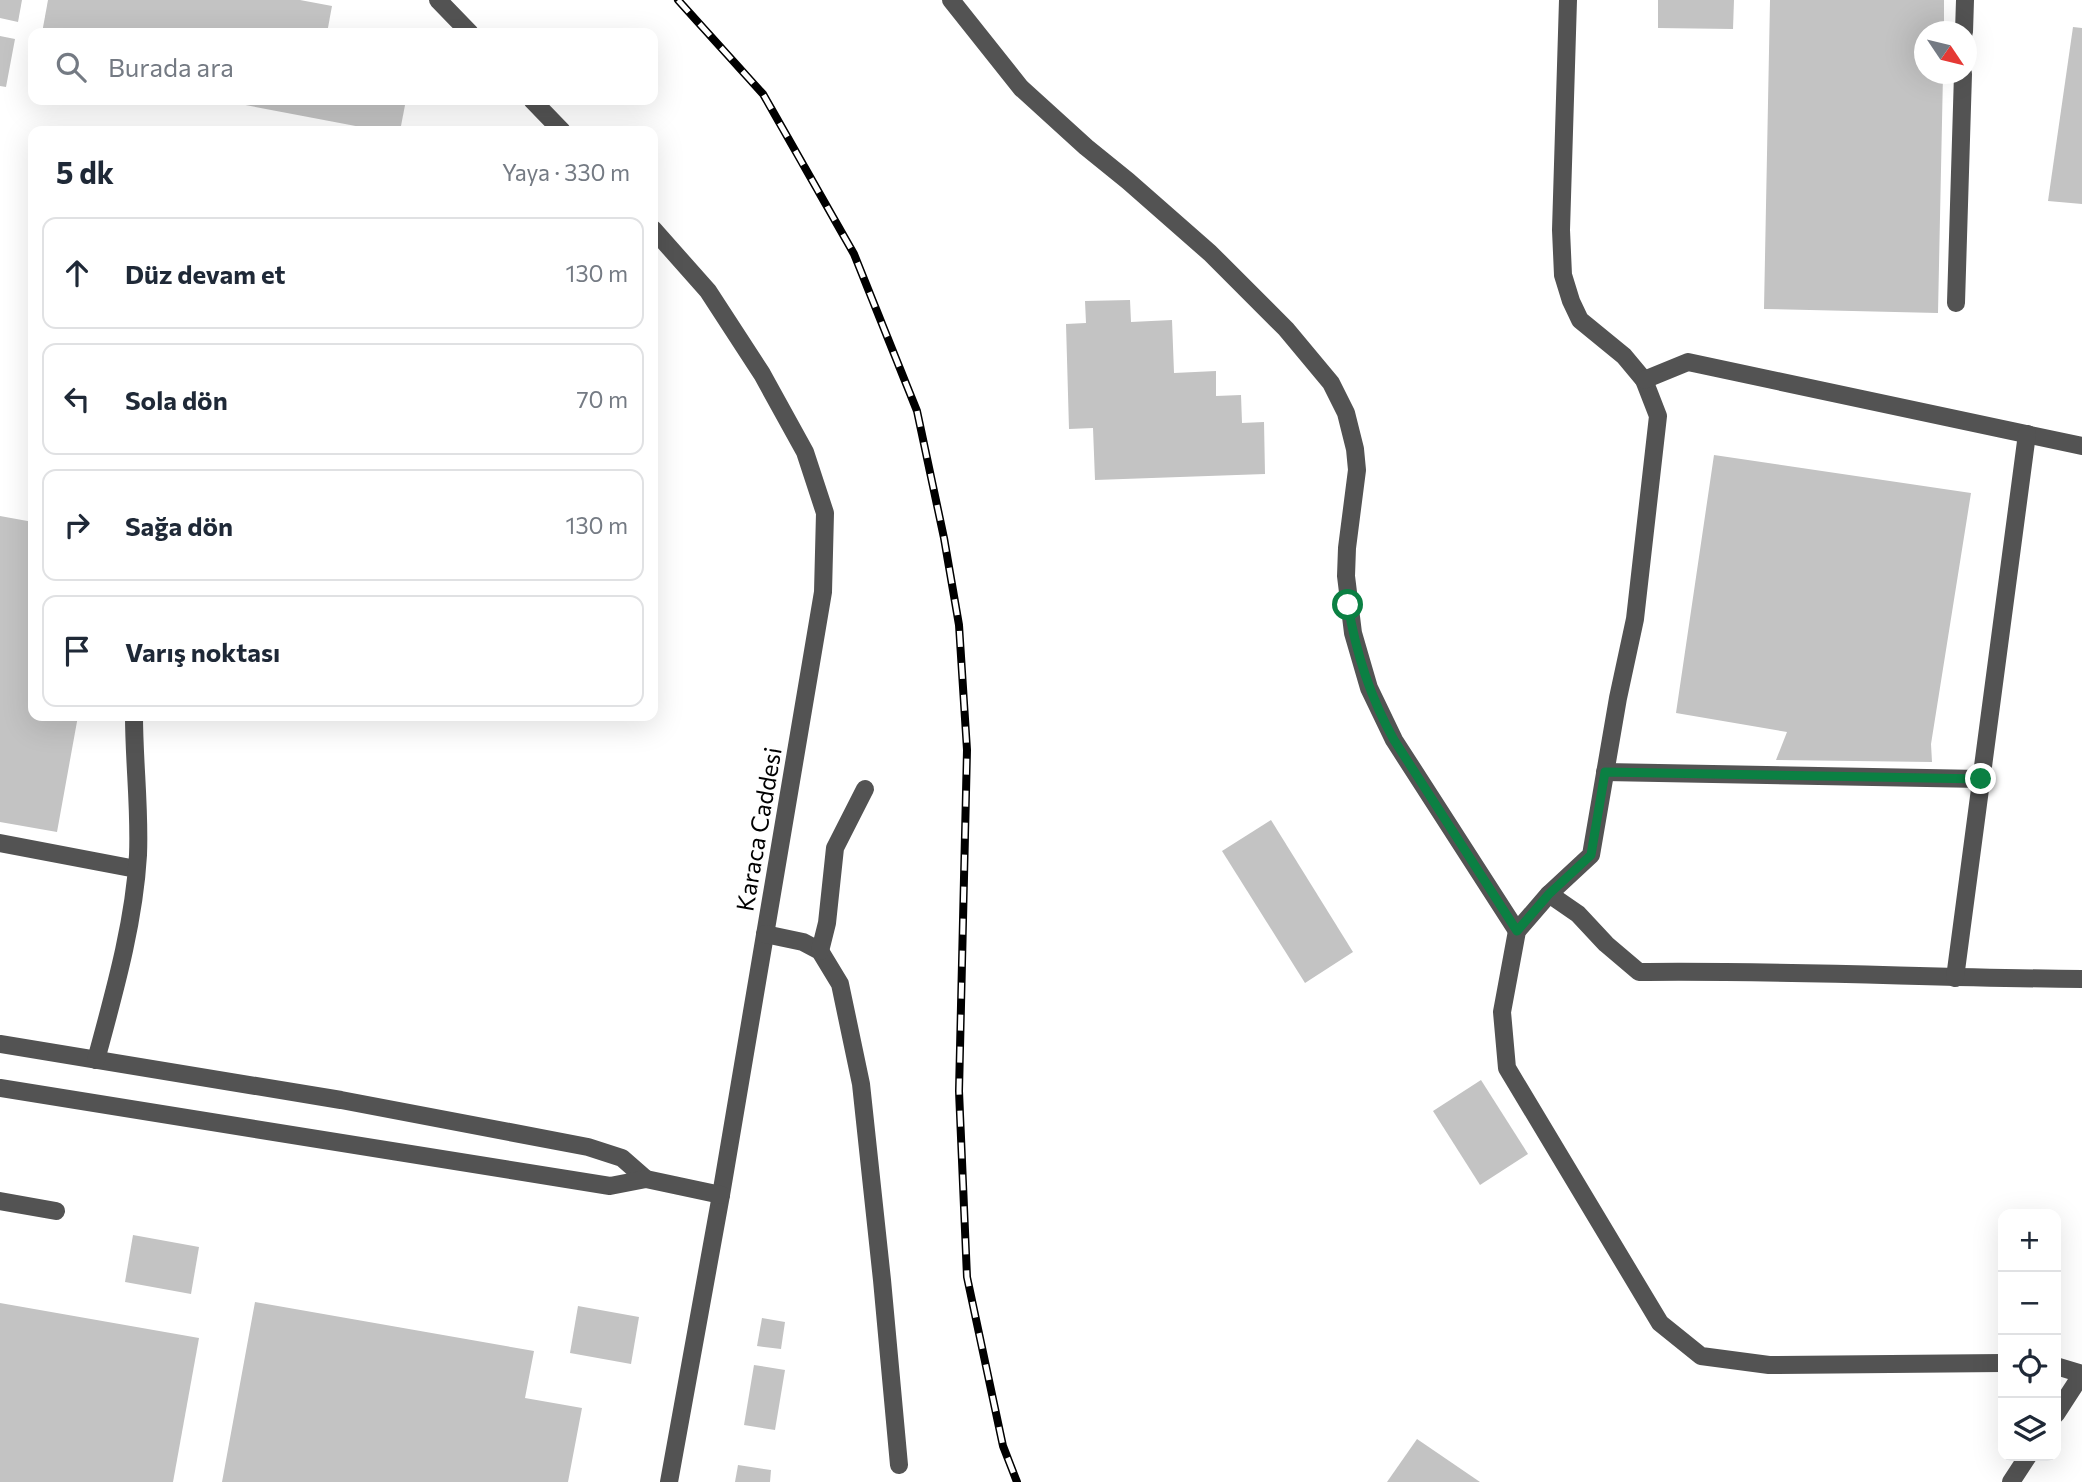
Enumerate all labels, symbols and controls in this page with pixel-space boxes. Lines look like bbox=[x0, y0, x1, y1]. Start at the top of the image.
north arrow bbox=[1914, 21, 1977, 84]
search box bbox=[28, 28, 658, 105]
icon: search bbox=[52, 48, 90, 86]
text: Burada ara bbox=[108, 51, 234, 82]
text: 5 dk bbox=[56, 153, 114, 190]
text: Yaya · 330 m bbox=[502, 158, 630, 186]
icon: ahead bbox=[58, 254, 96, 292]
text: Düz devam et bbox=[125, 258, 286, 289]
text: 130 m bbox=[566, 259, 628, 287]
icon: left bbox=[58, 380, 96, 418]
text: Sola dön bbox=[125, 384, 228, 415]
text: 70 m bbox=[576, 385, 628, 413]
icon: right bbox=[58, 506, 96, 544]
text: Sağa dön bbox=[125, 510, 233, 541]
text: 130 m bbox=[566, 511, 628, 539]
route start bbox=[1332, 589, 1363, 620]
icon: arrive bbox=[58, 632, 96, 670]
text: Varış noktası bbox=[125, 636, 280, 667]
street label: Karaca Caddesi bbox=[729, 745, 787, 913]
route end bbox=[1965, 763, 1996, 794]
map controls bbox=[1998, 1209, 2061, 1461]
button: + bbox=[1998, 1209, 2061, 1272]
button: − bbox=[1998, 1272, 2061, 1335]
button: locate bbox=[1998, 1335, 2061, 1398]
button: layers bbox=[1998, 1398, 2061, 1461]

